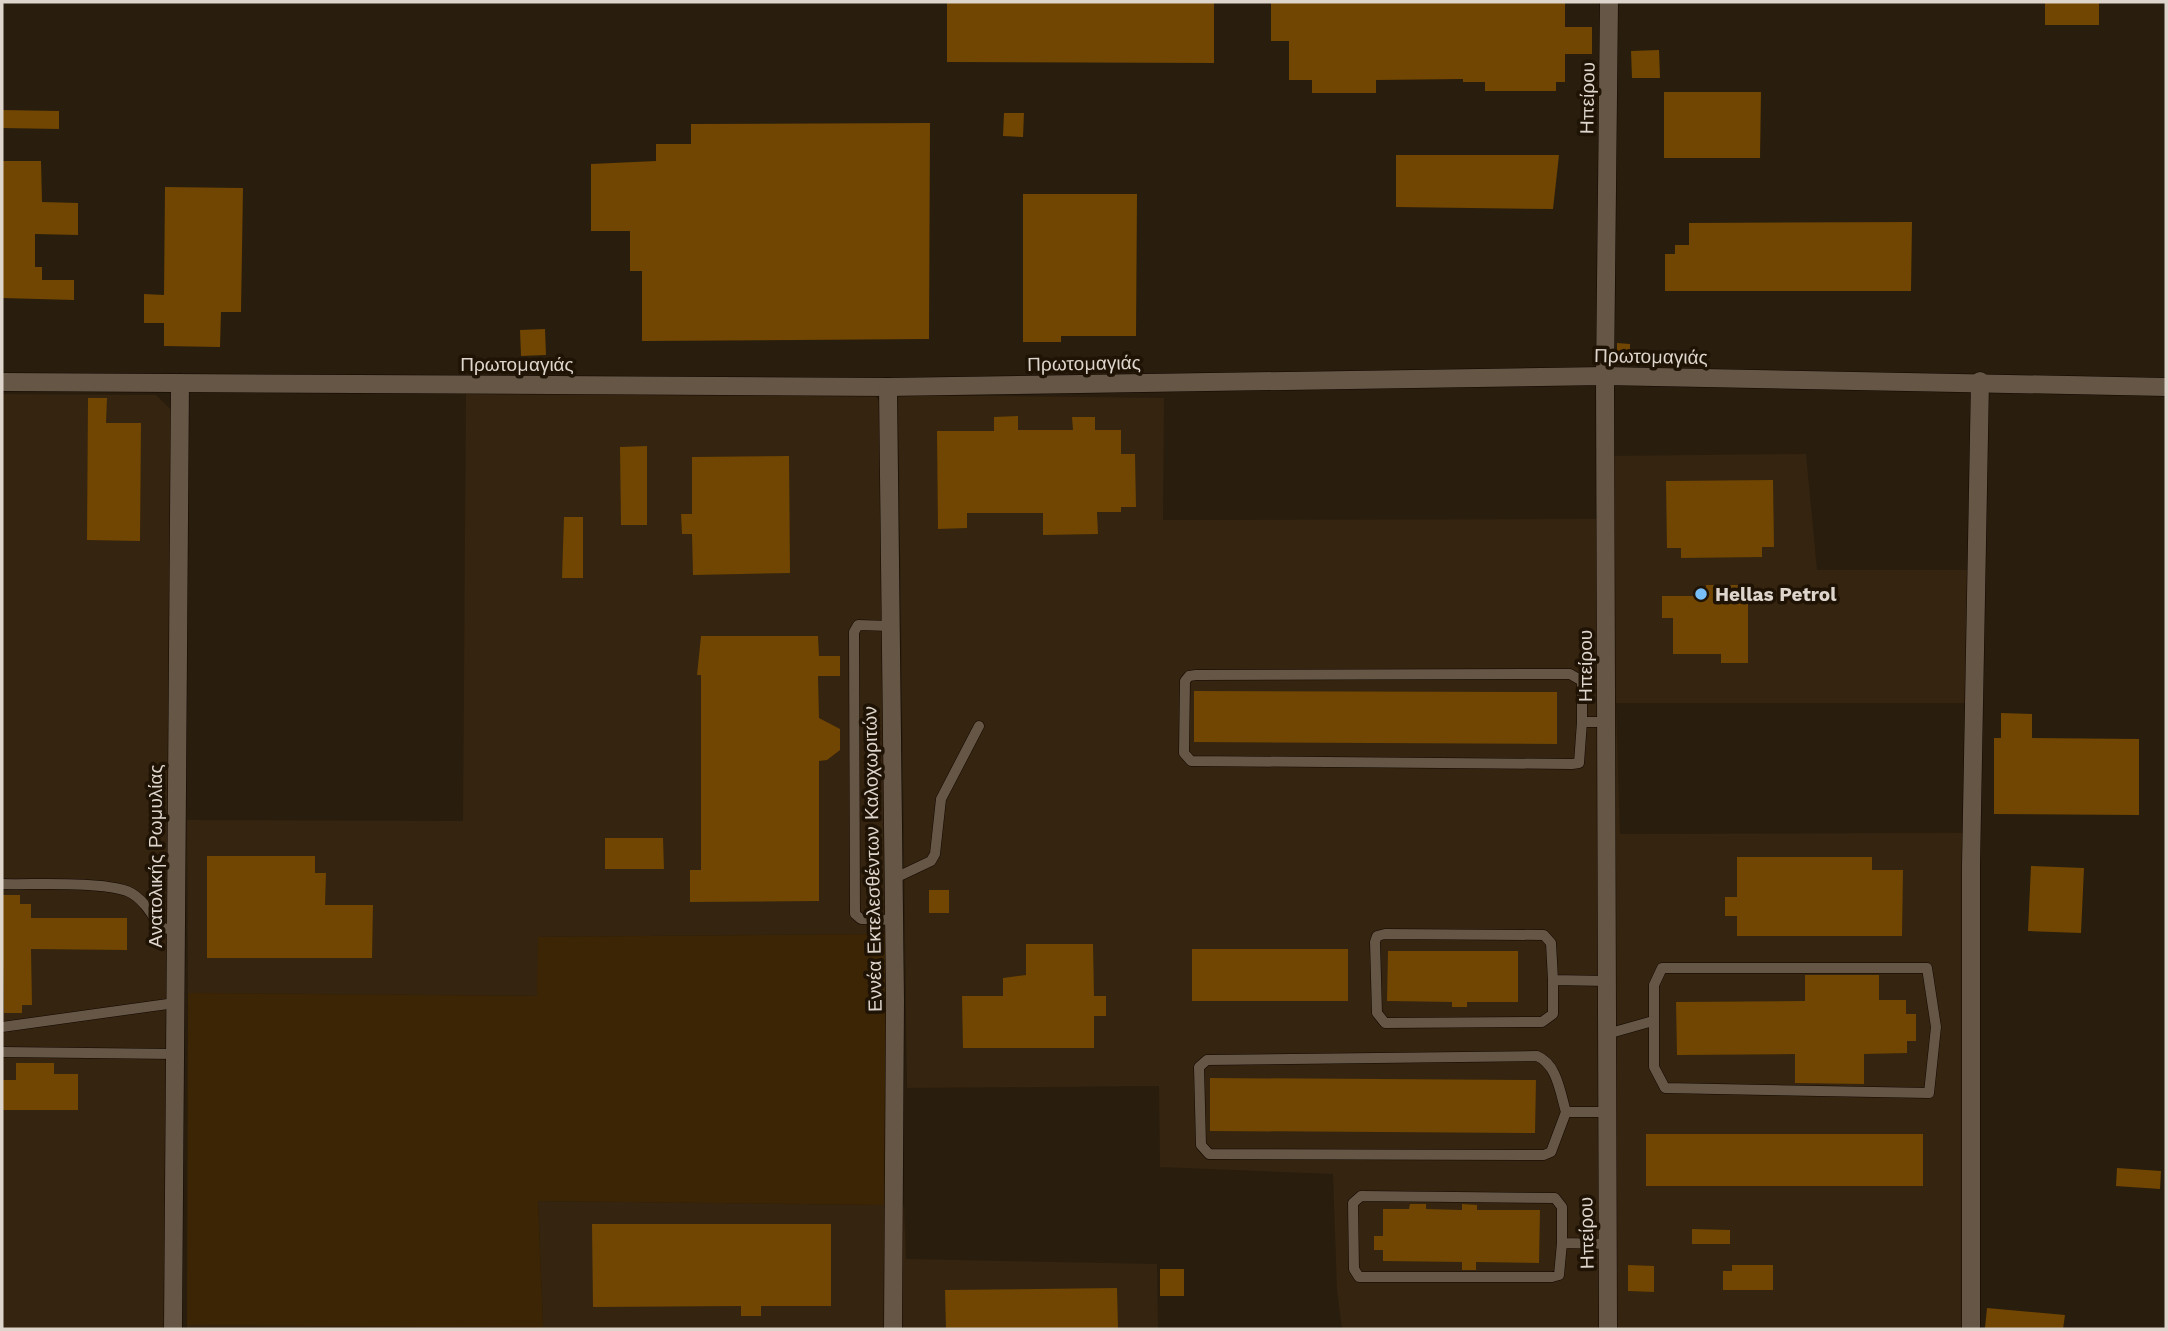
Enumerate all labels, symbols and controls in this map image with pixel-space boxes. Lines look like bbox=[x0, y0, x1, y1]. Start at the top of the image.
street label: Ηπείρου bbox=[1575, 62, 1600, 134]
street label: Πρωτομαγιάς bbox=[1594, 344, 1708, 369]
street label: Πρωτομαγιάς bbox=[1027, 351, 1141, 376]
street label: Πρωτομαγιάς bbox=[460, 353, 574, 376]
place label: Hellas Petrol bbox=[1715, 583, 1837, 606]
marker: Hellas Petrol bbox=[1693, 586, 1709, 602]
street label: Ηπείρου bbox=[1574, 630, 1597, 702]
street label: Εννέα Εκτελεσθέντων Καλοχωριτών bbox=[858, 706, 887, 1012]
street label: Ανατολικής Ρωμυλίας bbox=[144, 764, 167, 948]
street label: Ηπείρου bbox=[1574, 1197, 1599, 1269]

